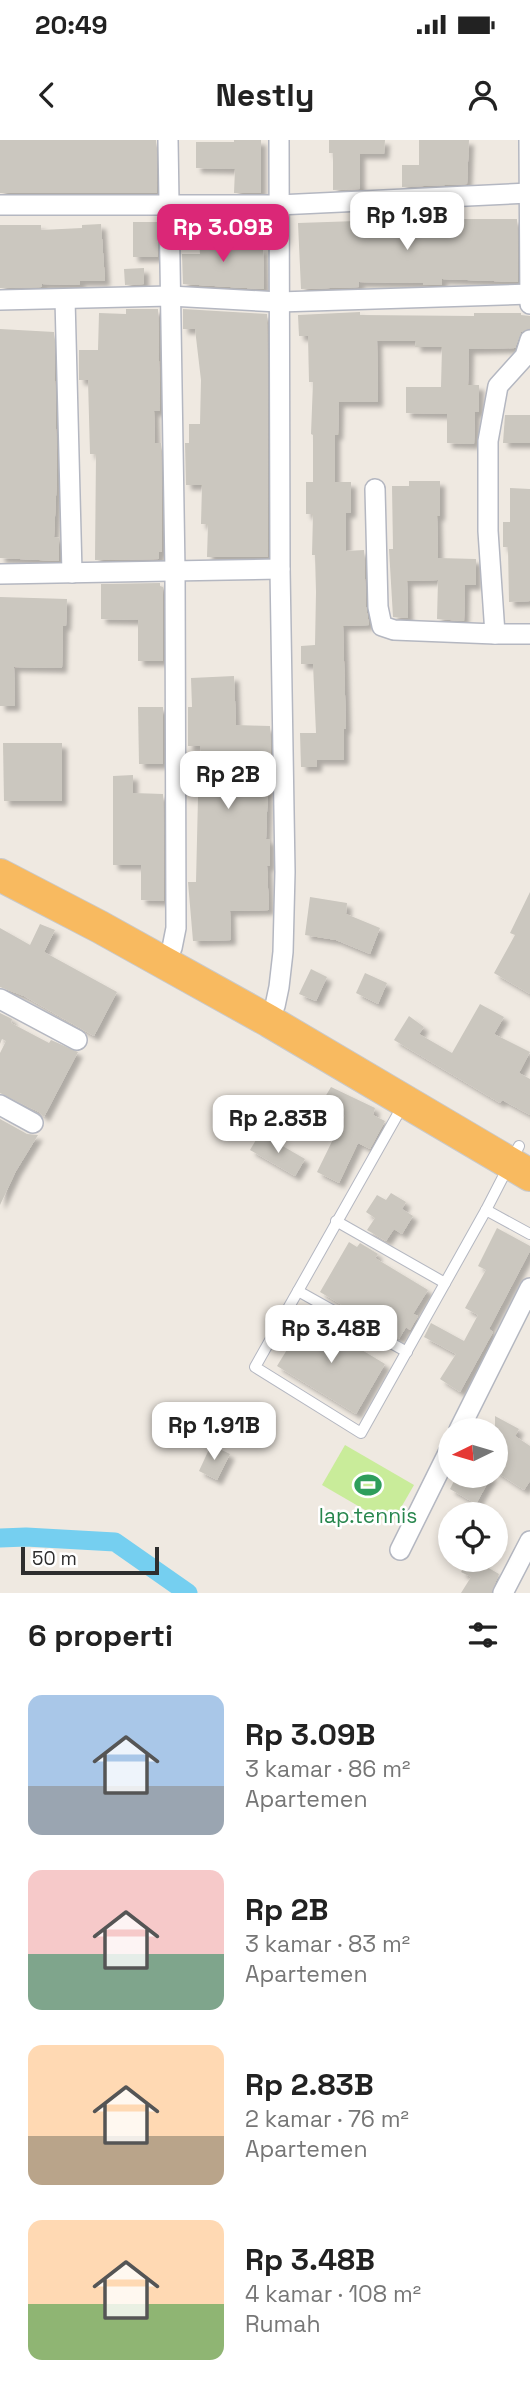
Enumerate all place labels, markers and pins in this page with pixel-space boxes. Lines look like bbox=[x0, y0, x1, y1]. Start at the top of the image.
pin: Rp 1.9B bbox=[342, 192, 472, 252]
pin: Rp 3.09B bbox=[151, 204, 295, 264]
pin: Rp 2B bbox=[179, 752, 277, 811]
pin: Rp 2.83B bbox=[206, 1096, 350, 1155]
pin: Rp 3.48B bbox=[259, 1306, 403, 1365]
pin: Rp 1.91B bbox=[142, 1402, 286, 1462]
sports icon: lap.tennis bbox=[353, 1470, 383, 1500]
place label: lap.tennis bbox=[319, 1502, 417, 1529]

